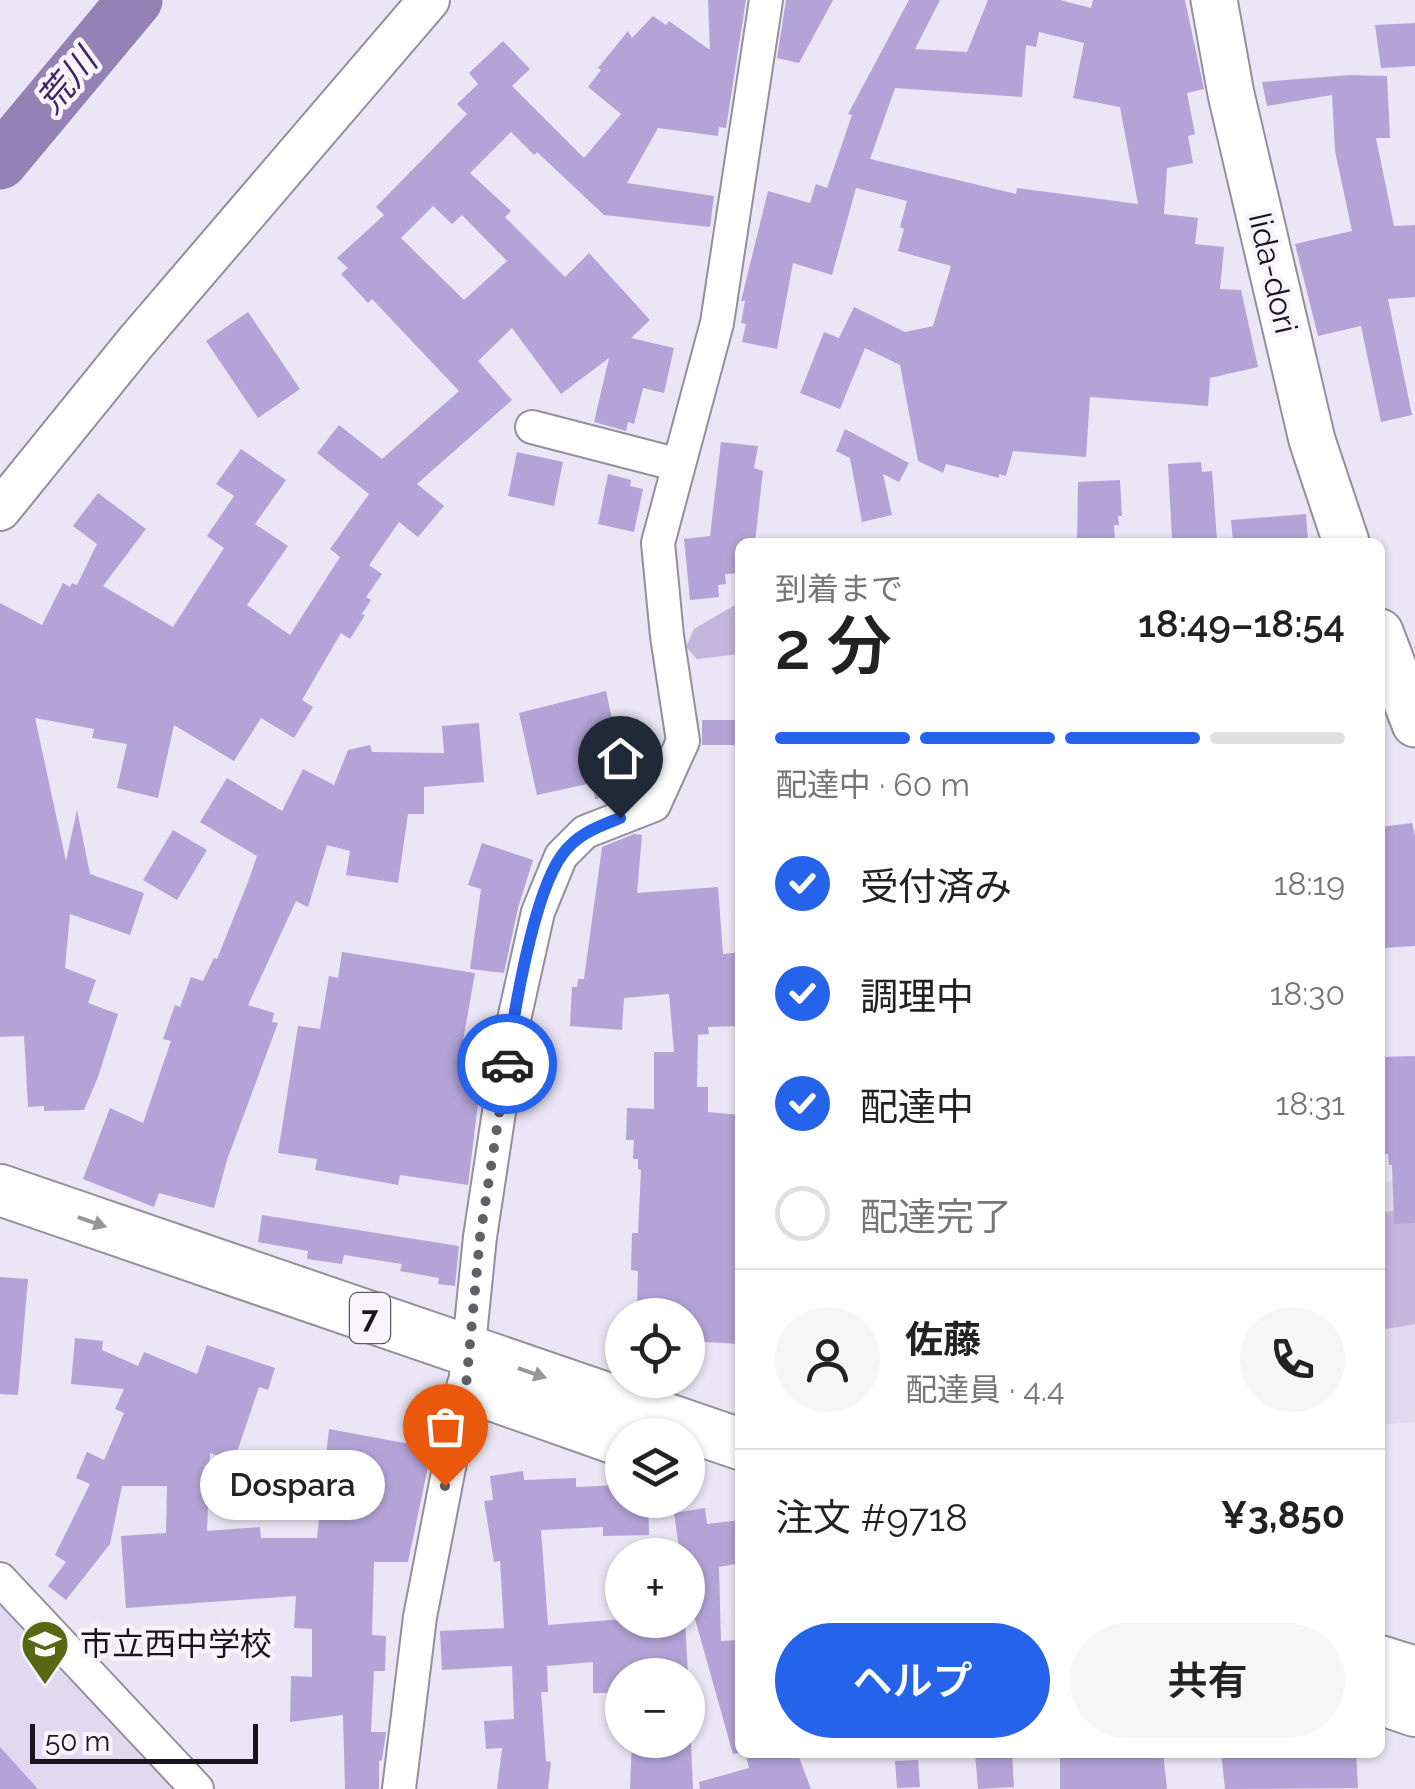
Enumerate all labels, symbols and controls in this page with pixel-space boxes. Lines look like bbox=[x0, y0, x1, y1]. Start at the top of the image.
water label: 荒川 bbox=[28, 38, 107, 121]
street label: Iida-dori bbox=[1242, 209, 1305, 337]
text: 到着まで bbox=[775, 570, 903, 607]
text: 18:49–18:54 bbox=[1138, 601, 1345, 646]
text: 2 分 bbox=[775, 608, 892, 684]
pin bbox=[578, 716, 663, 819]
icon: home bbox=[593, 731, 648, 786]
text: 配達中 · 60 m bbox=[775, 766, 970, 803]
icon: check bbox=[775, 856, 830, 911]
text: 受付済み bbox=[860, 864, 1012, 909]
text: 18:19 bbox=[1274, 865, 1345, 902]
icon: check bbox=[775, 966, 830, 1021]
text: 調理中 bbox=[860, 974, 974, 1019]
text: 18:30 bbox=[1270, 975, 1345, 1012]
courier bbox=[457, 1014, 557, 1114]
icon: car bbox=[480, 1037, 535, 1092]
icon: check bbox=[775, 1076, 830, 1131]
text: 配達中 bbox=[860, 1084, 974, 1129]
text: 18:31 bbox=[1276, 1085, 1345, 1122]
text: 配達完了 bbox=[860, 1194, 1012, 1239]
one-way arrow bbox=[78, 1215, 108, 1230]
road number: 7 bbox=[350, 1293, 390, 1343]
map controls bbox=[605, 1298, 705, 1758]
button: locate bbox=[605, 1298, 705, 1398]
button: person bbox=[775, 1307, 880, 1412]
button: phone bbox=[1240, 1307, 1345, 1412]
text: 佐藤 bbox=[905, 1317, 981, 1362]
one-way arrow bbox=[518, 1366, 548, 1381]
text: 配達員 · 4.4 bbox=[905, 1371, 1064, 1408]
pin bbox=[403, 1384, 488, 1487]
icon: bag bbox=[418, 1399, 473, 1454]
button: layers bbox=[605, 1418, 705, 1518]
callout: Dospara bbox=[200, 1451, 385, 1521]
text: Dospara bbox=[229, 1466, 356, 1503]
text: ¥3,850 bbox=[1221, 1492, 1345, 1537]
text: 注文 #9718 bbox=[775, 1495, 968, 1540]
button: + bbox=[605, 1538, 705, 1638]
school or university icon: 市立西中学校 bbox=[19, 1618, 71, 1686]
button: ヘルプ bbox=[775, 1623, 1050, 1738]
button: 共有 bbox=[1070, 1623, 1345, 1738]
place label: 市立西中学校 bbox=[80, 1625, 272, 1662]
button: − bbox=[605, 1658, 705, 1758]
scale bar bbox=[30, 1719, 258, 1764]
text: 50 m bbox=[45, 1725, 110, 1758]

